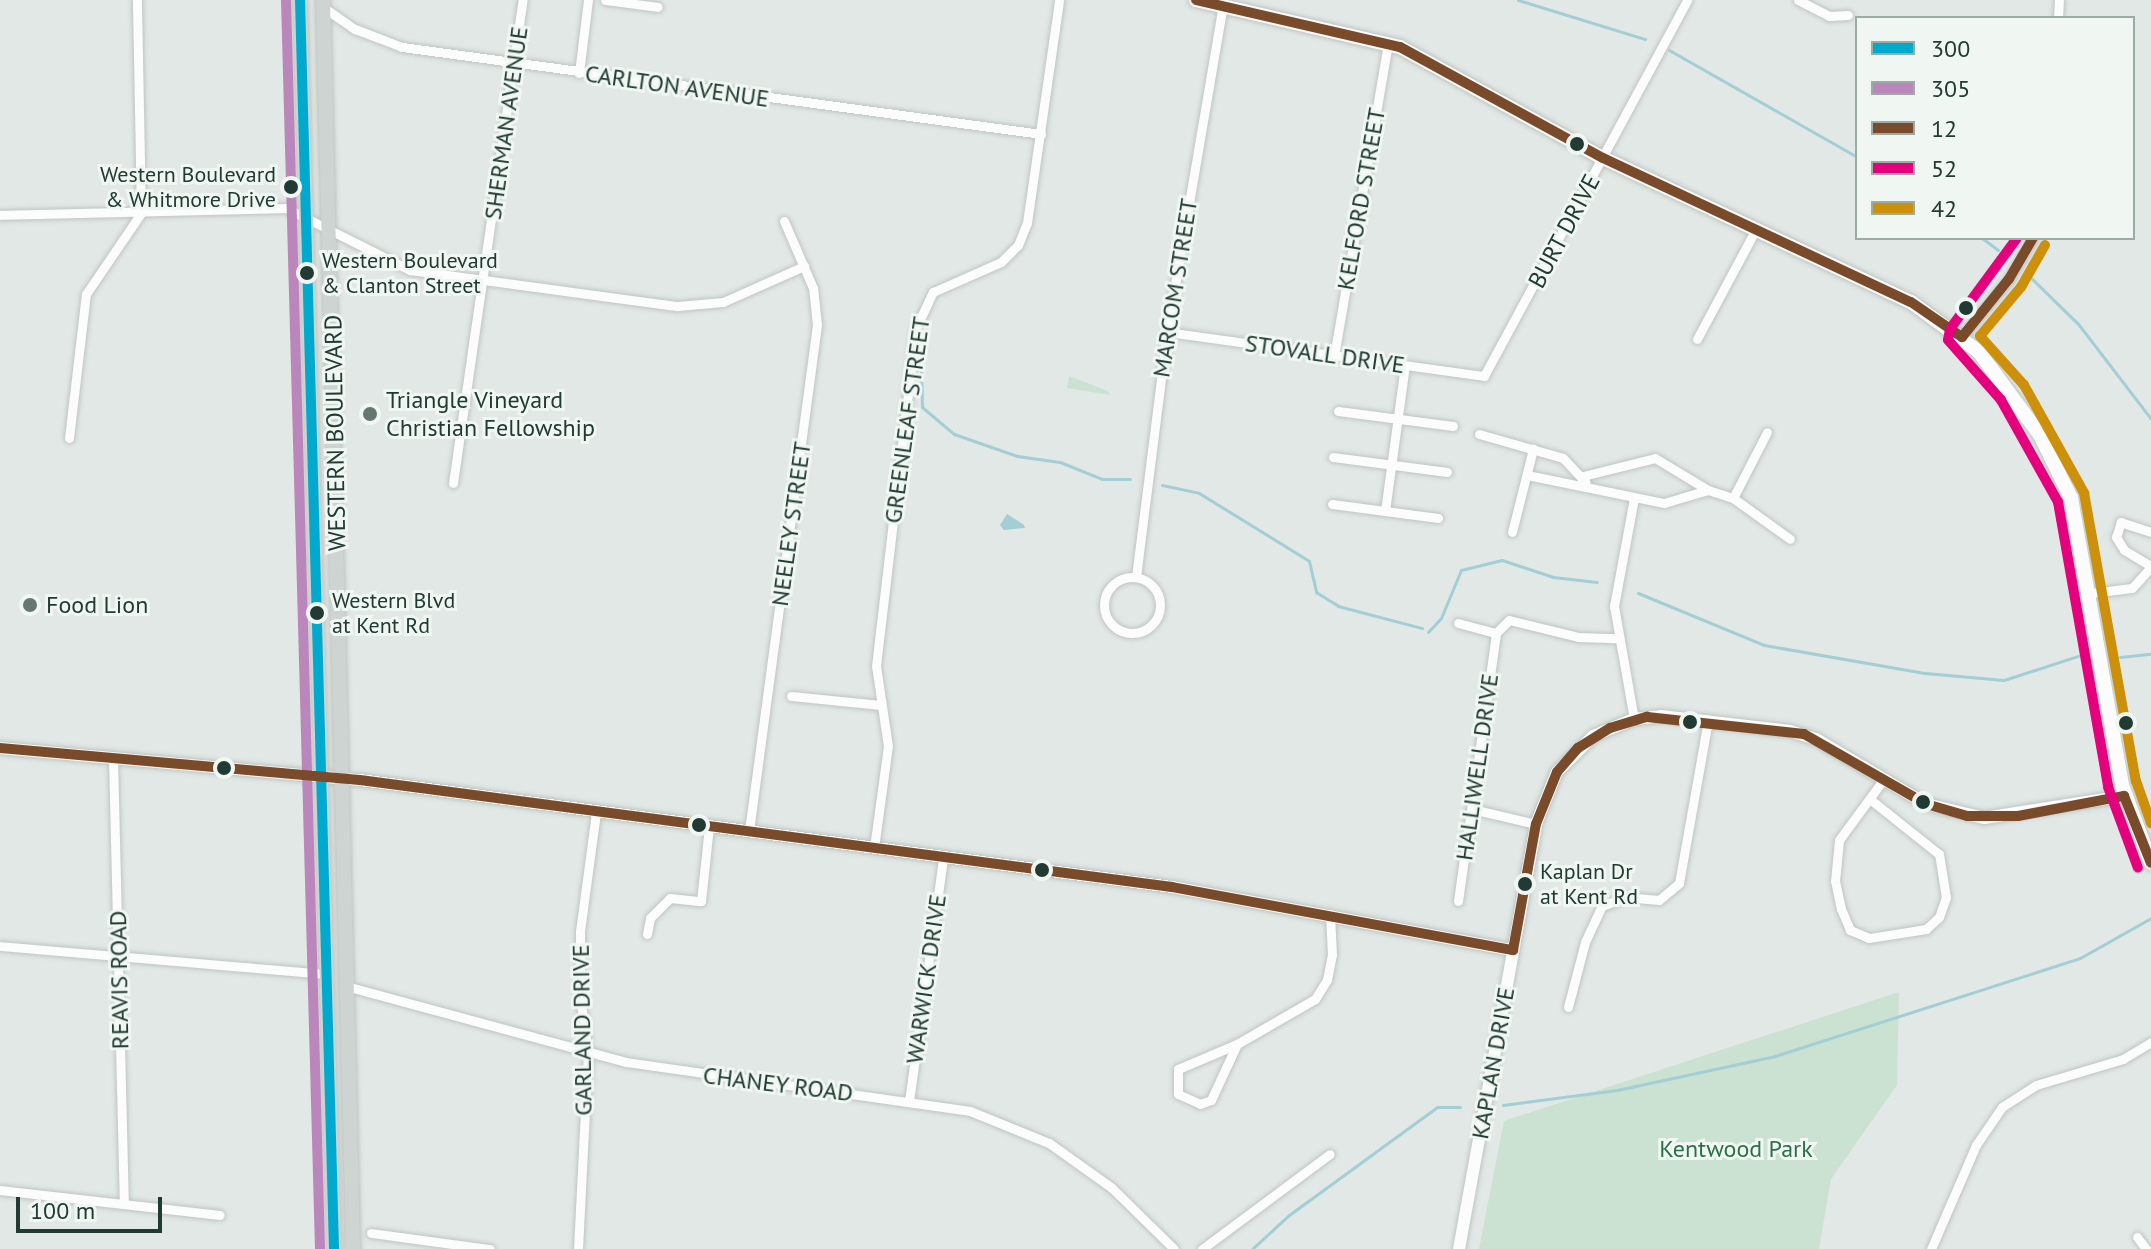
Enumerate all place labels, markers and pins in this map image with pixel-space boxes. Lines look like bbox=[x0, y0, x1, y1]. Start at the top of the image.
unlabelled marker bbox=[1569, 136, 1585, 152]
place label: Western Boulevard & Whitmore Drive bbox=[100, 161, 276, 212]
marker: Western Boulevard & Whitmore Drive bbox=[283, 179, 299, 195]
place label: Western Boulevard & Clanton Street bbox=[322, 247, 498, 298]
marker: Western Boulevard & Clanton Street bbox=[299, 265, 315, 281]
unlabelled marker bbox=[1958, 300, 1974, 316]
place label: Triangle Vineyard Christian Fellowship bbox=[386, 386, 595, 442]
marker: Triangle Vineyard Christian Fellowship bbox=[361, 405, 379, 423]
place label: Western Blvd at Kent Rd bbox=[332, 587, 455, 638]
place label: Food Lion bbox=[46, 591, 148, 619]
marker: Food Lion bbox=[21, 596, 39, 614]
marker: Western Blvd at Kent Rd bbox=[309, 605, 325, 621]
unlabelled marker bbox=[1682, 714, 1698, 730]
unlabelled marker bbox=[2118, 715, 2134, 731]
unlabelled marker bbox=[216, 760, 232, 776]
unlabelled marker bbox=[1915, 794, 1931, 810]
unlabelled marker bbox=[691, 817, 707, 833]
place label: Kaplan Dr at Kent Rd bbox=[1540, 858, 1638, 910]
unlabelled marker bbox=[1034, 862, 1050, 878]
marker: Kaplan Dr at Kent Rd bbox=[1517, 876, 1533, 892]

